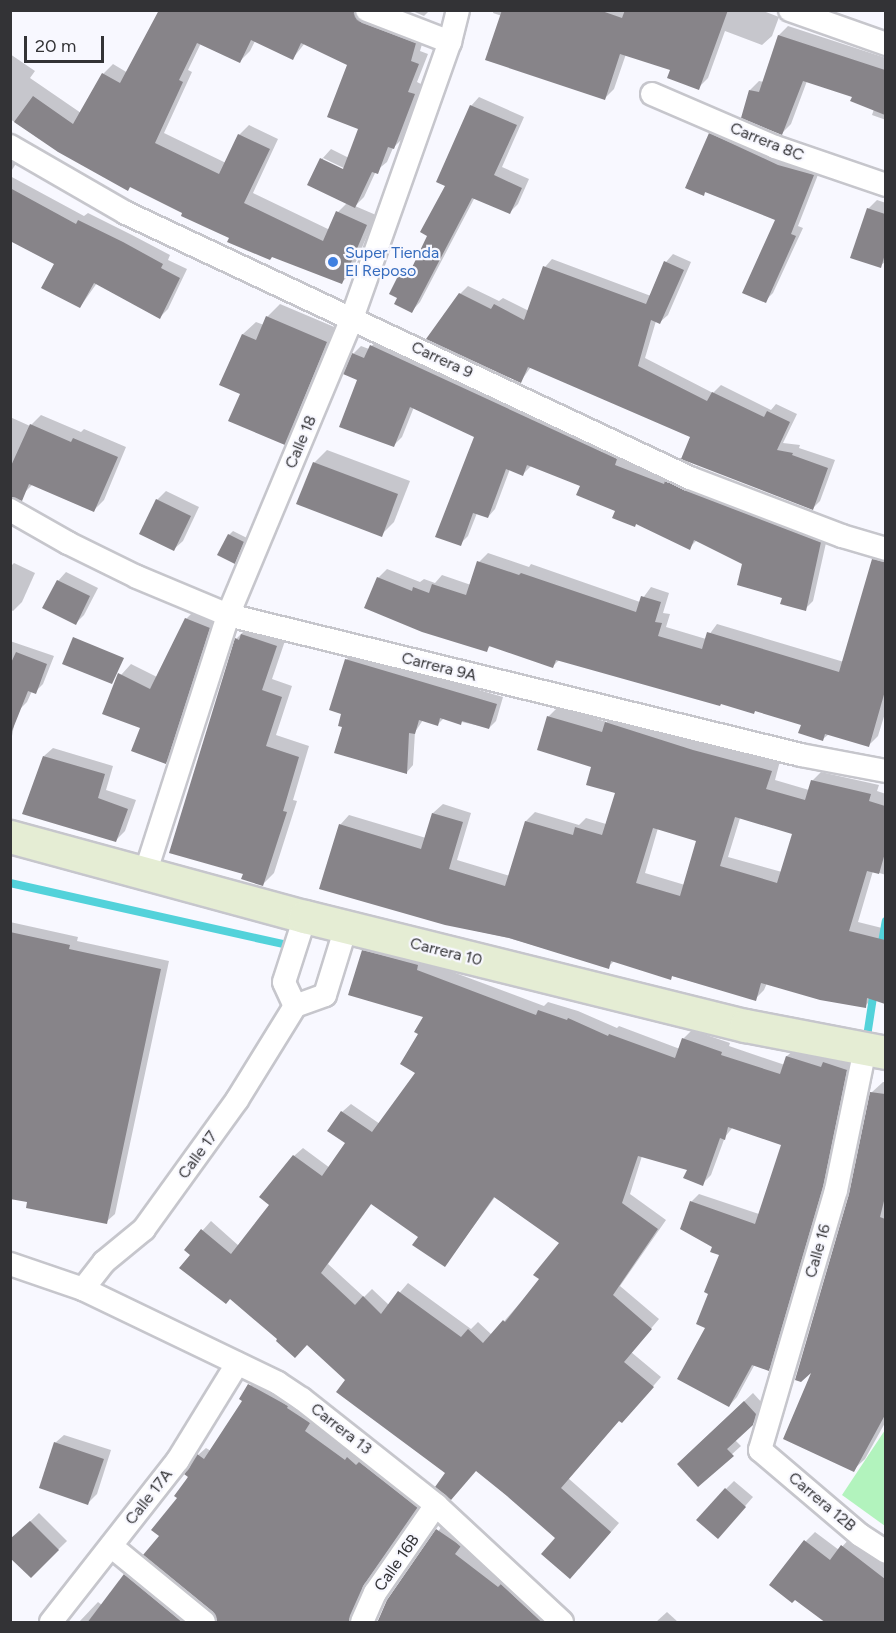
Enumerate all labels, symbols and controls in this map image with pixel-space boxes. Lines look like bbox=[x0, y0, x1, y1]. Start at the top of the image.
scale bar bbox=[27, 24, 106, 62]
text: 20 m bbox=[35, 35, 76, 57]
street label: Carrera 8C bbox=[727, 118, 807, 166]
place label: Super Tienda El Reposo bbox=[345, 243, 439, 281]
marker: Super Tienda El Reposo bbox=[326, 255, 340, 269]
street label: Carrera 9 bbox=[408, 337, 476, 383]
street label: Calle 18 bbox=[281, 413, 321, 471]
street label: Carrera 9A bbox=[399, 648, 479, 686]
street label: Carrera 10 bbox=[408, 934, 484, 970]
street label: Calle 17 bbox=[174, 1127, 222, 1183]
street label: Calle 16 bbox=[801, 1222, 835, 1280]
street label: Carrera 13 bbox=[307, 1399, 375, 1459]
street label: Calle 17A bbox=[121, 1465, 177, 1529]
street label: Carrera 12B bbox=[784, 1468, 860, 1536]
street label: Calle 16B bbox=[371, 1531, 423, 1595]

